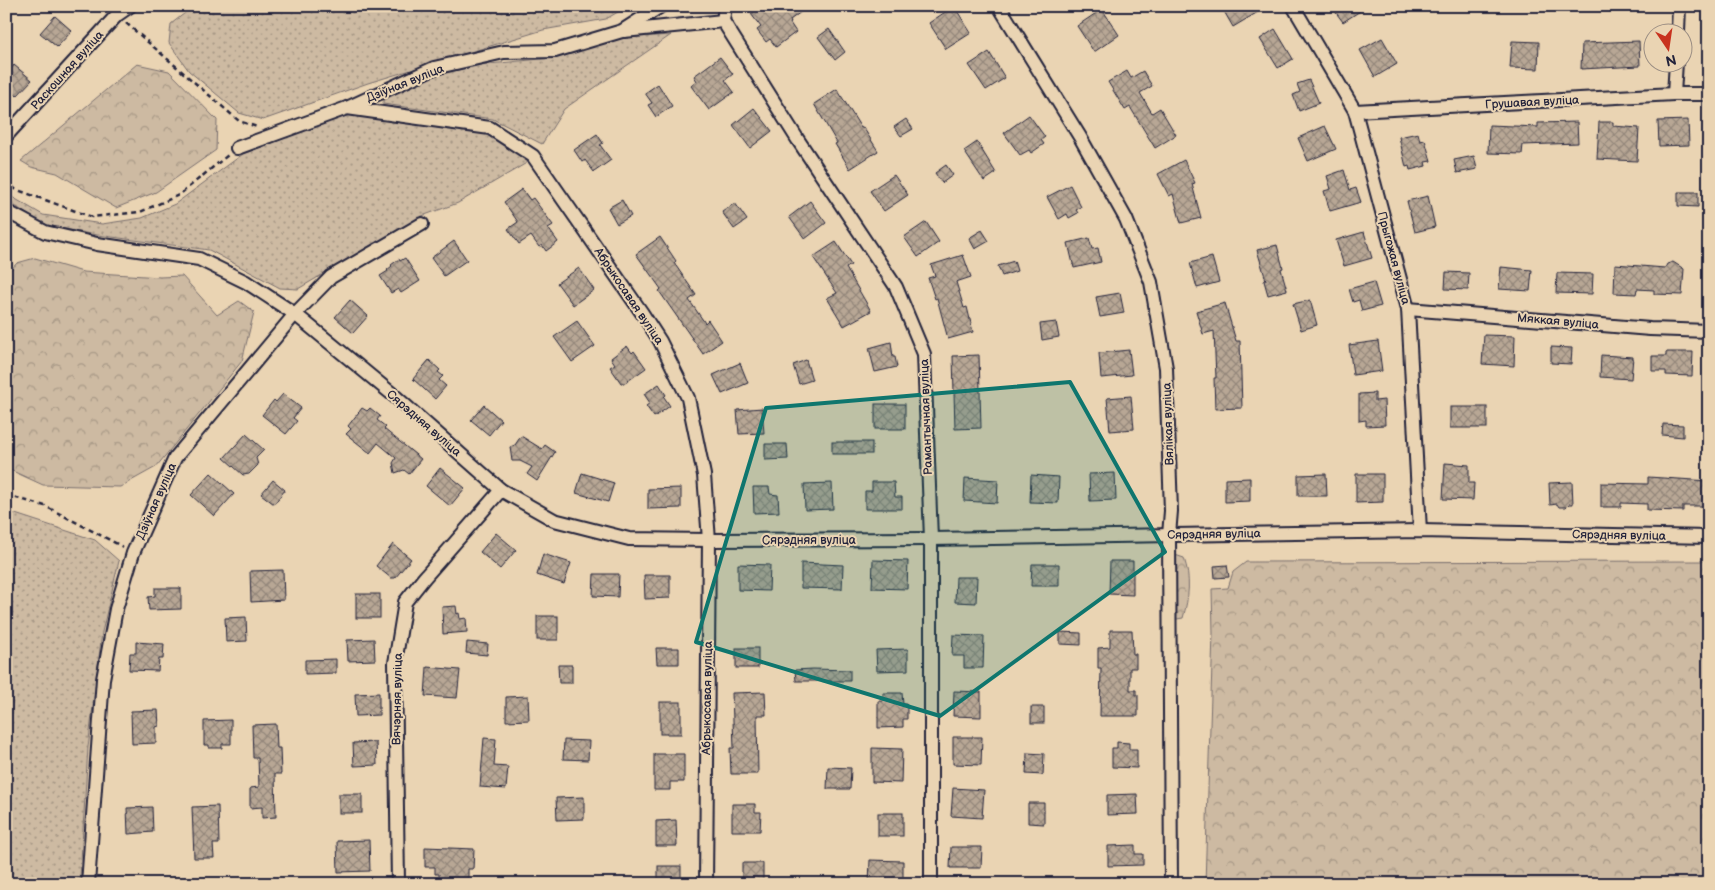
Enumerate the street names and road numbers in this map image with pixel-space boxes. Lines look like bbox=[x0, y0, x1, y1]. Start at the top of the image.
street label: Раскошная вуліца bbox=[28, 27, 107, 113]
street label: Дзіўная вуліца bbox=[364, 61, 446, 106]
street label: Грушавая вуліца bbox=[1485, 93, 1579, 112]
street label: Прыгожая вуліца bbox=[1374, 210, 1413, 306]
street label: Абрыкосавая вуліца bbox=[590, 244, 667, 348]
street label: Мяккая вуліца bbox=[1516, 310, 1599, 333]
street label: Рамантычная вуліца bbox=[917, 359, 936, 475]
street label: Вялікая вуліца bbox=[1160, 382, 1177, 466]
street label: Сярэдняя вуліца bbox=[383, 387, 464, 460]
street label: Дзіўная вуліца bbox=[133, 461, 180, 542]
street label: Сярэдняя вуліца bbox=[1167, 526, 1261, 543]
street label: Сярэдняя вуліца bbox=[1572, 527, 1666, 544]
street label: Сярэдняя вуліца bbox=[762, 533, 856, 548]
street label: Абрыкосавая вуліца bbox=[699, 641, 716, 756]
street label: Вячэрняя вуліца bbox=[389, 653, 406, 745]

